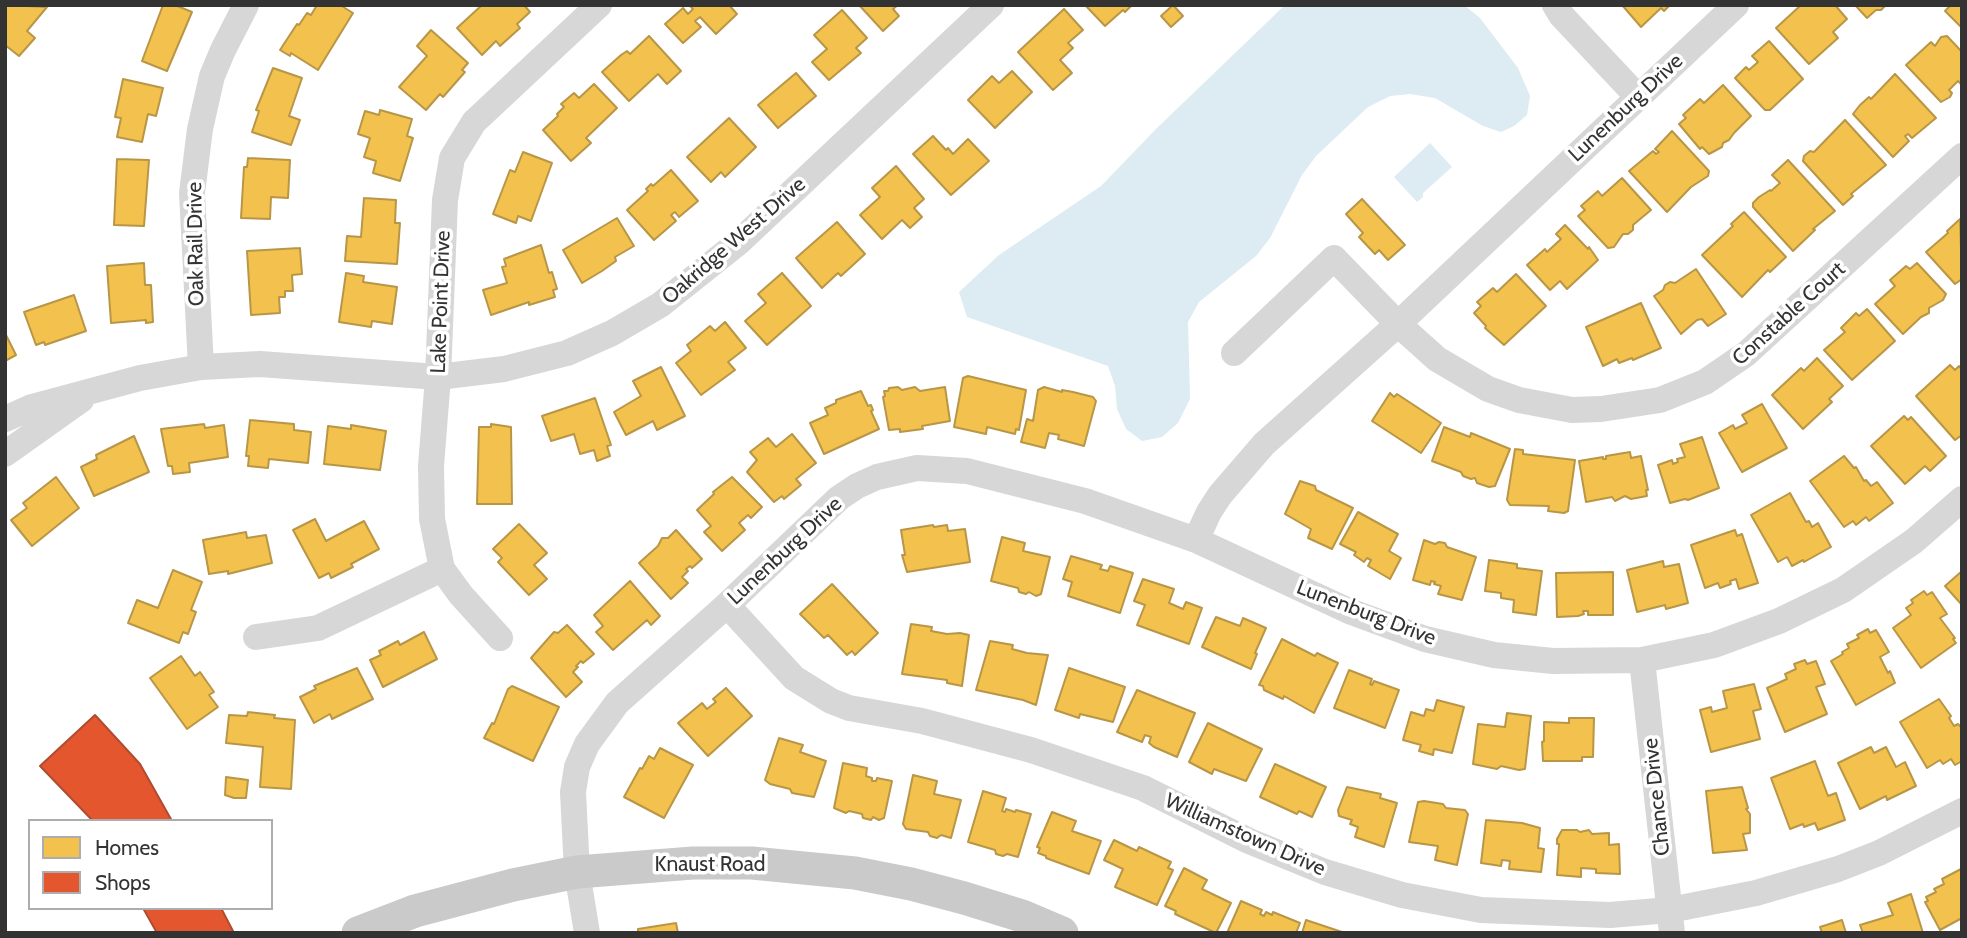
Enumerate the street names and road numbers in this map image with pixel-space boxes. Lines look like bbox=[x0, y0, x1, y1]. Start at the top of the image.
street label: Lunenburg Drive bbox=[1564, 49, 1688, 167]
street label: Oakridge West Drive bbox=[657, 172, 811, 310]
street label: Oak Rail Drive bbox=[182, 182, 210, 306]
street label: Lake Point Drive bbox=[426, 230, 456, 374]
street label: Constable Court bbox=[1728, 257, 1850, 371]
street label: Lunenburg Drive bbox=[723, 492, 847, 610]
street label: Lunenburg Drive bbox=[1293, 575, 1439, 651]
street label: Chance Drive bbox=[1638, 737, 1676, 857]
street label: Williamstown Drive bbox=[1161, 788, 1329, 882]
street label: Knaust Road bbox=[655, 852, 765, 878]

